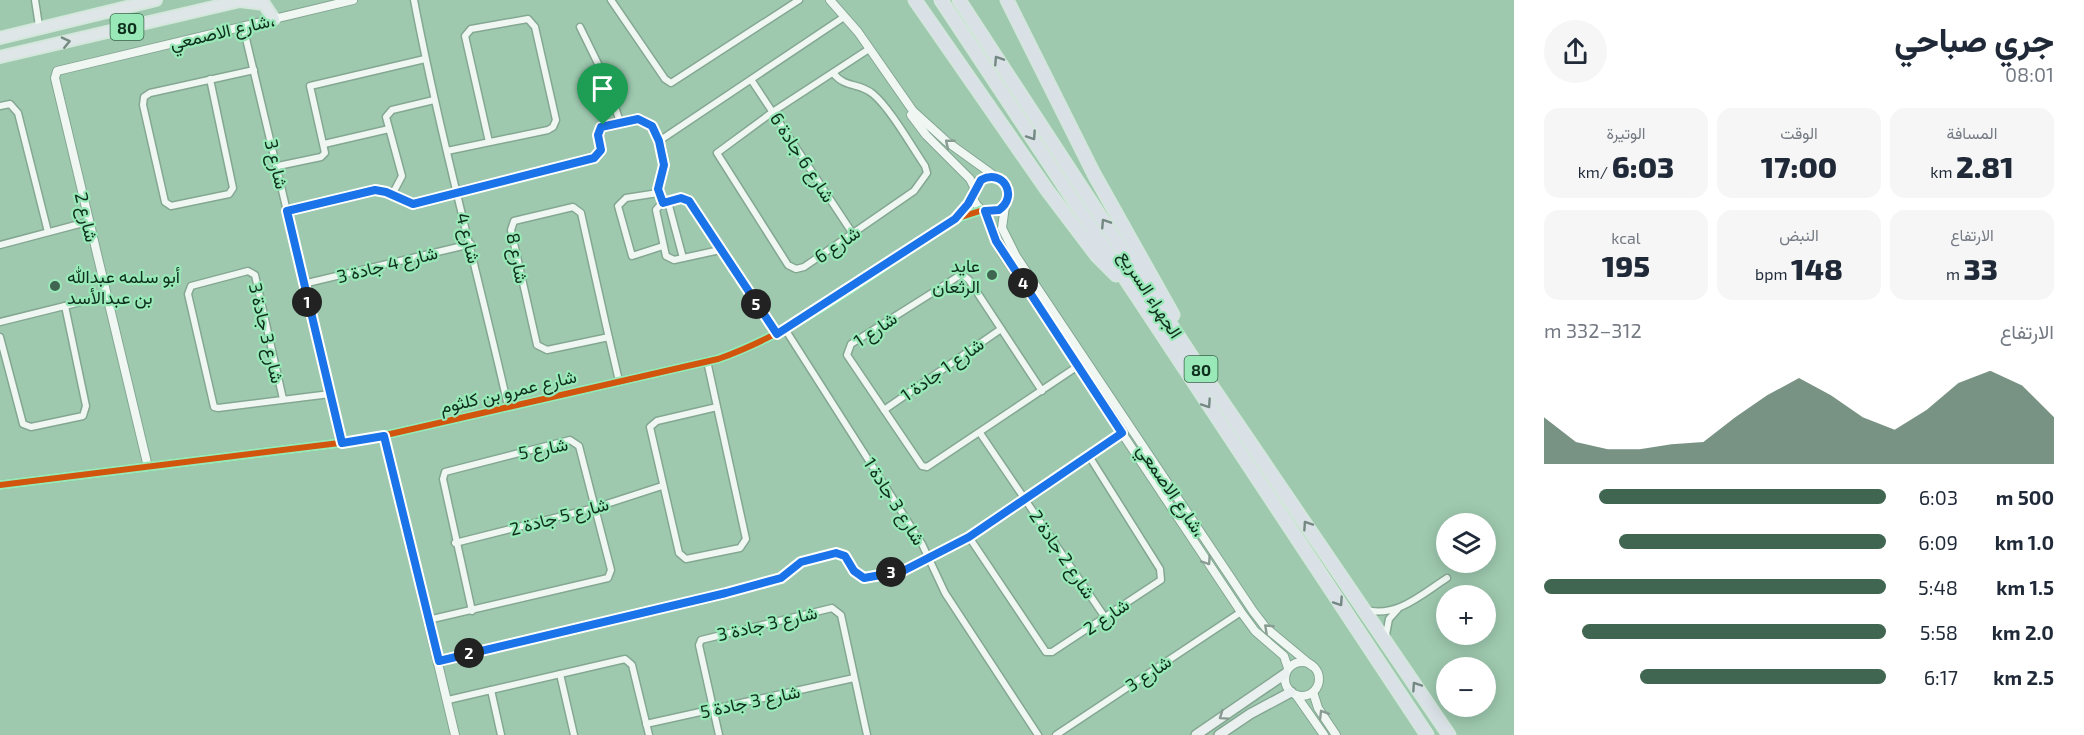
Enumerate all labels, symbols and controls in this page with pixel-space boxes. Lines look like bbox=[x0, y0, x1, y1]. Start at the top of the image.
street label: شارع الاصمعي، bbox=[167, 8, 278, 59]
road number: 80 bbox=[110, 14, 144, 40]
text: جري صباحي bbox=[1894, 19, 2054, 59]
button: share bbox=[1544, 20, 1607, 83]
one-way arrow bbox=[60, 36, 70, 49]
one-way arrow bbox=[994, 56, 1005, 67]
text: 08:01 bbox=[2005, 62, 2054, 86]
pin bbox=[577, 63, 628, 125]
icon: arrive bbox=[586, 72, 619, 105]
street label: شارع 6 جادة 6 bbox=[764, 108, 840, 207]
text: الوتيرة bbox=[1606, 123, 1646, 142]
text: الوقت bbox=[1780, 123, 1818, 142]
text: المسافة bbox=[1947, 123, 1997, 142]
one-way arrow bbox=[1024, 130, 1036, 140]
street label: شارع 3 bbox=[259, 137, 293, 191]
one-way arrow bbox=[945, 140, 956, 151]
text: 6:03 bbox=[1612, 148, 1674, 184]
text: 17:00 bbox=[1761, 148, 1837, 184]
text: 2.81 bbox=[1956, 148, 2014, 184]
text: /km bbox=[1578, 162, 1612, 181]
text: km bbox=[1930, 162, 1956, 181]
street label: شارع 2 bbox=[69, 190, 103, 244]
street label: شارع 4 bbox=[450, 210, 486, 266]
one-way arrow bbox=[1101, 219, 1112, 230]
street label: شارع 6 bbox=[810, 221, 865, 269]
text: النبض bbox=[1779, 225, 1819, 244]
text: الارتفاع bbox=[1950, 225, 1994, 244]
text: kcal bbox=[1611, 228, 1641, 247]
street label: شارع 8 bbox=[500, 231, 534, 286]
street label: شارع 4 جادة 3 bbox=[334, 241, 440, 289]
street label: الجهراء السريع bbox=[1113, 246, 1188, 343]
text: 195 bbox=[1602, 247, 1650, 283]
text: 148 bbox=[1791, 250, 1843, 286]
text: 33 bbox=[1964, 250, 1998, 286]
place label: عايد الرثعان bbox=[932, 254, 980, 298]
text: bpm bbox=[1755, 264, 1791, 283]
text: m bbox=[1946, 264, 1964, 283]
place label: أبو سلمه عبدالله بن عبدالأسد bbox=[67, 265, 180, 309]
marker: عايد الرثعان bbox=[985, 268, 999, 282]
pin: 4 bbox=[1008, 268, 1038, 298]
text: 4 bbox=[1018, 273, 1028, 292]
marker: أبو سلمه عبدالله بن عبدالأسد bbox=[48, 279, 62, 293]
street label: شارع 3 جادة 3 bbox=[243, 281, 289, 386]
pin: 1 bbox=[292, 287, 322, 317]
pin: 5 bbox=[741, 289, 771, 319]
text: 1 bbox=[304, 292, 310, 311]
text: 5 bbox=[752, 294, 760, 313]
street label: شارع 1 bbox=[849, 307, 902, 353]
text: 312–332 m bbox=[1544, 318, 1642, 342]
text: الارتفاع bbox=[2000, 319, 2054, 343]
street label: شارع 1 جادة 1 bbox=[896, 332, 989, 407]
road number: 80 bbox=[1184, 356, 1218, 382]
street label: شارع عمرو بن كلثوم bbox=[437, 365, 579, 419]
one-way arrow bbox=[1200, 398, 1211, 409]
street label: شارع 5 bbox=[516, 432, 570, 466]
street label: شارع الاصمعي، bbox=[1129, 440, 1211, 543]
street label: شارع 3 جادة 1 bbox=[858, 453, 931, 550]
text: 6:03 bbox=[1919, 485, 1958, 509]
text: 500 m bbox=[1996, 485, 2054, 509]
street label: شارع 5 جادة 2 bbox=[507, 492, 612, 542]
street label: شارع 2 جادة 2 bbox=[1024, 505, 1101, 604]
map controls bbox=[1436, 513, 1496, 717]
button: layers bbox=[1436, 513, 1496, 573]
one-way arrow bbox=[1303, 520, 1314, 531]
text: 6:09 bbox=[1918, 530, 1958, 554]
text: 1.0 km bbox=[1995, 530, 2054, 554]
one-way arrow bbox=[1200, 554, 1211, 565]
pin: 3 bbox=[876, 557, 906, 587]
text: 3 bbox=[886, 562, 896, 581]
text: 5:48 bbox=[1918, 575, 1958, 599]
text: 1.5 km bbox=[1996, 575, 2054, 599]
button: + bbox=[1436, 585, 1496, 645]
street label: شارع 2 bbox=[1079, 593, 1134, 641]
one-way arrow bbox=[1331, 595, 1342, 606]
street label: شارع 3 جادة 3 bbox=[715, 601, 820, 647]
text: 5:58 bbox=[1920, 620, 1958, 644]
text: 2.0 km bbox=[1992, 620, 2054, 644]
one-way arrow bbox=[1264, 624, 1274, 635]
pin: 2 bbox=[454, 638, 484, 668]
text: 2 bbox=[464, 643, 474, 662]
street label: شارع 3 bbox=[1121, 650, 1176, 698]
button: − bbox=[1436, 657, 1496, 717]
text: 6:17 bbox=[1924, 665, 1958, 689]
text: 2.5 km bbox=[1993, 665, 2054, 689]
street label: شارع 3 جادة 5 bbox=[698, 680, 802, 724]
one-way arrow bbox=[1412, 682, 1423, 693]
one-way arrow bbox=[1219, 709, 1230, 720]
one-way arrow bbox=[1318, 710, 1330, 720]

